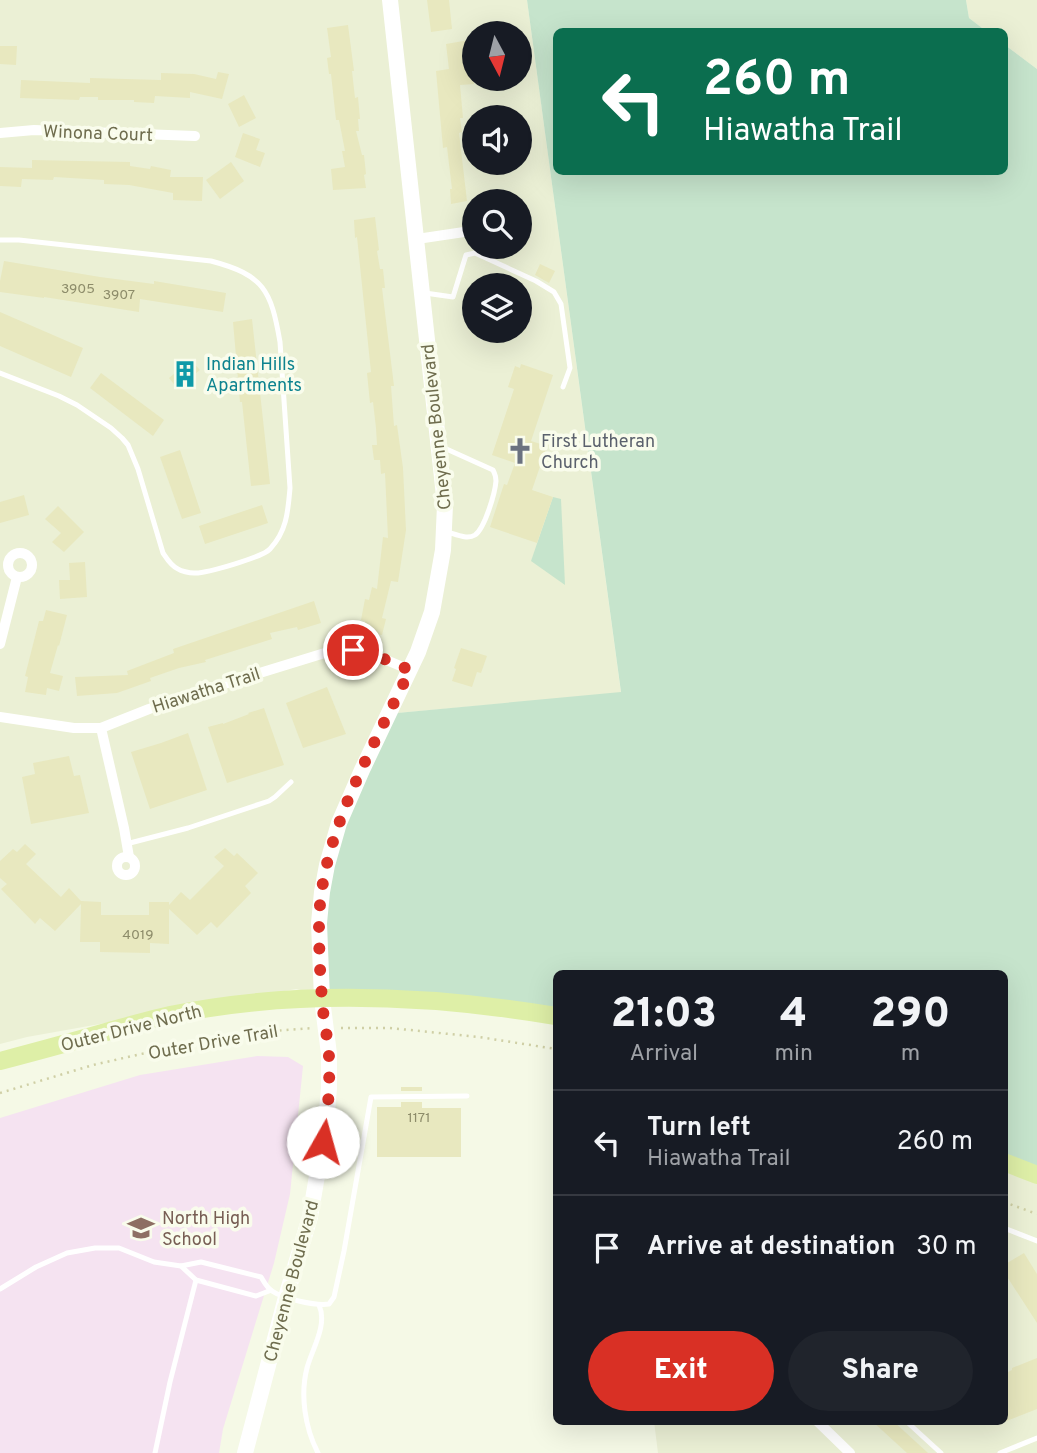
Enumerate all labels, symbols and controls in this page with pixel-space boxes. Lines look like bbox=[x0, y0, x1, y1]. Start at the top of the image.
north arrow bbox=[462, 21, 532, 91]
map controls bbox=[462, 21, 532, 343]
text: 260 m bbox=[703, 51, 850, 113]
icon: left bbox=[588, 56, 679, 147]
button: sound bbox=[462, 105, 532, 175]
text: Hiawatha Trail bbox=[703, 112, 903, 152]
street label: Winona Court bbox=[43, 121, 153, 148]
button: search bbox=[462, 189, 532, 259]
button: layers bbox=[462, 273, 532, 343]
house number: 3905 bbox=[61, 281, 95, 298]
house number: 3907 bbox=[103, 287, 135, 304]
street label: Cheyenne Boulevard bbox=[417, 343, 458, 511]
place label: Indian Hills Apartments bbox=[206, 354, 302, 398]
building icon: Indian Hills Apartments bbox=[170, 359, 200, 389]
place label: First Lutheran Church bbox=[541, 431, 655, 475]
church icon: First Lutheran Church bbox=[505, 436, 535, 466]
pin bbox=[323, 620, 383, 680]
icon: arrive bbox=[334, 631, 372, 669]
street label: Hiawatha Trail bbox=[150, 663, 263, 720]
house number: 4019 bbox=[122, 927, 154, 944]
text: 21:03 bbox=[611, 989, 717, 1042]
text: 4 bbox=[780, 989, 807, 1042]
text: 290 bbox=[870, 989, 950, 1042]
street label: Outer Drive North bbox=[58, 1001, 204, 1058]
street label: Outer Drive Trail bbox=[147, 1021, 280, 1066]
text: Arrival bbox=[630, 1040, 698, 1069]
text: min bbox=[775, 1040, 813, 1069]
text: m bbox=[901, 1040, 920, 1069]
position arrow bbox=[286, 1105, 360, 1179]
house number: 1171 bbox=[407, 1110, 431, 1127]
text: Turn left bbox=[647, 1112, 751, 1145]
icon: left bbox=[588, 1124, 626, 1162]
text: 260 m bbox=[897, 1126, 973, 1159]
text: Hiawatha Trail bbox=[647, 1145, 791, 1174]
street label: Cheyenne Boulevard bbox=[260, 1198, 325, 1365]
place label: North High School bbox=[162, 1208, 250, 1252]
school or university icon: North High School bbox=[126, 1213, 156, 1243]
icon: arrive bbox=[588, 1229, 626, 1267]
text: Arrive at destination bbox=[647, 1231, 895, 1264]
text: 30 m bbox=[916, 1231, 977, 1264]
button: Exit bbox=[588, 1331, 774, 1411]
button: Share bbox=[788, 1331, 973, 1411]

